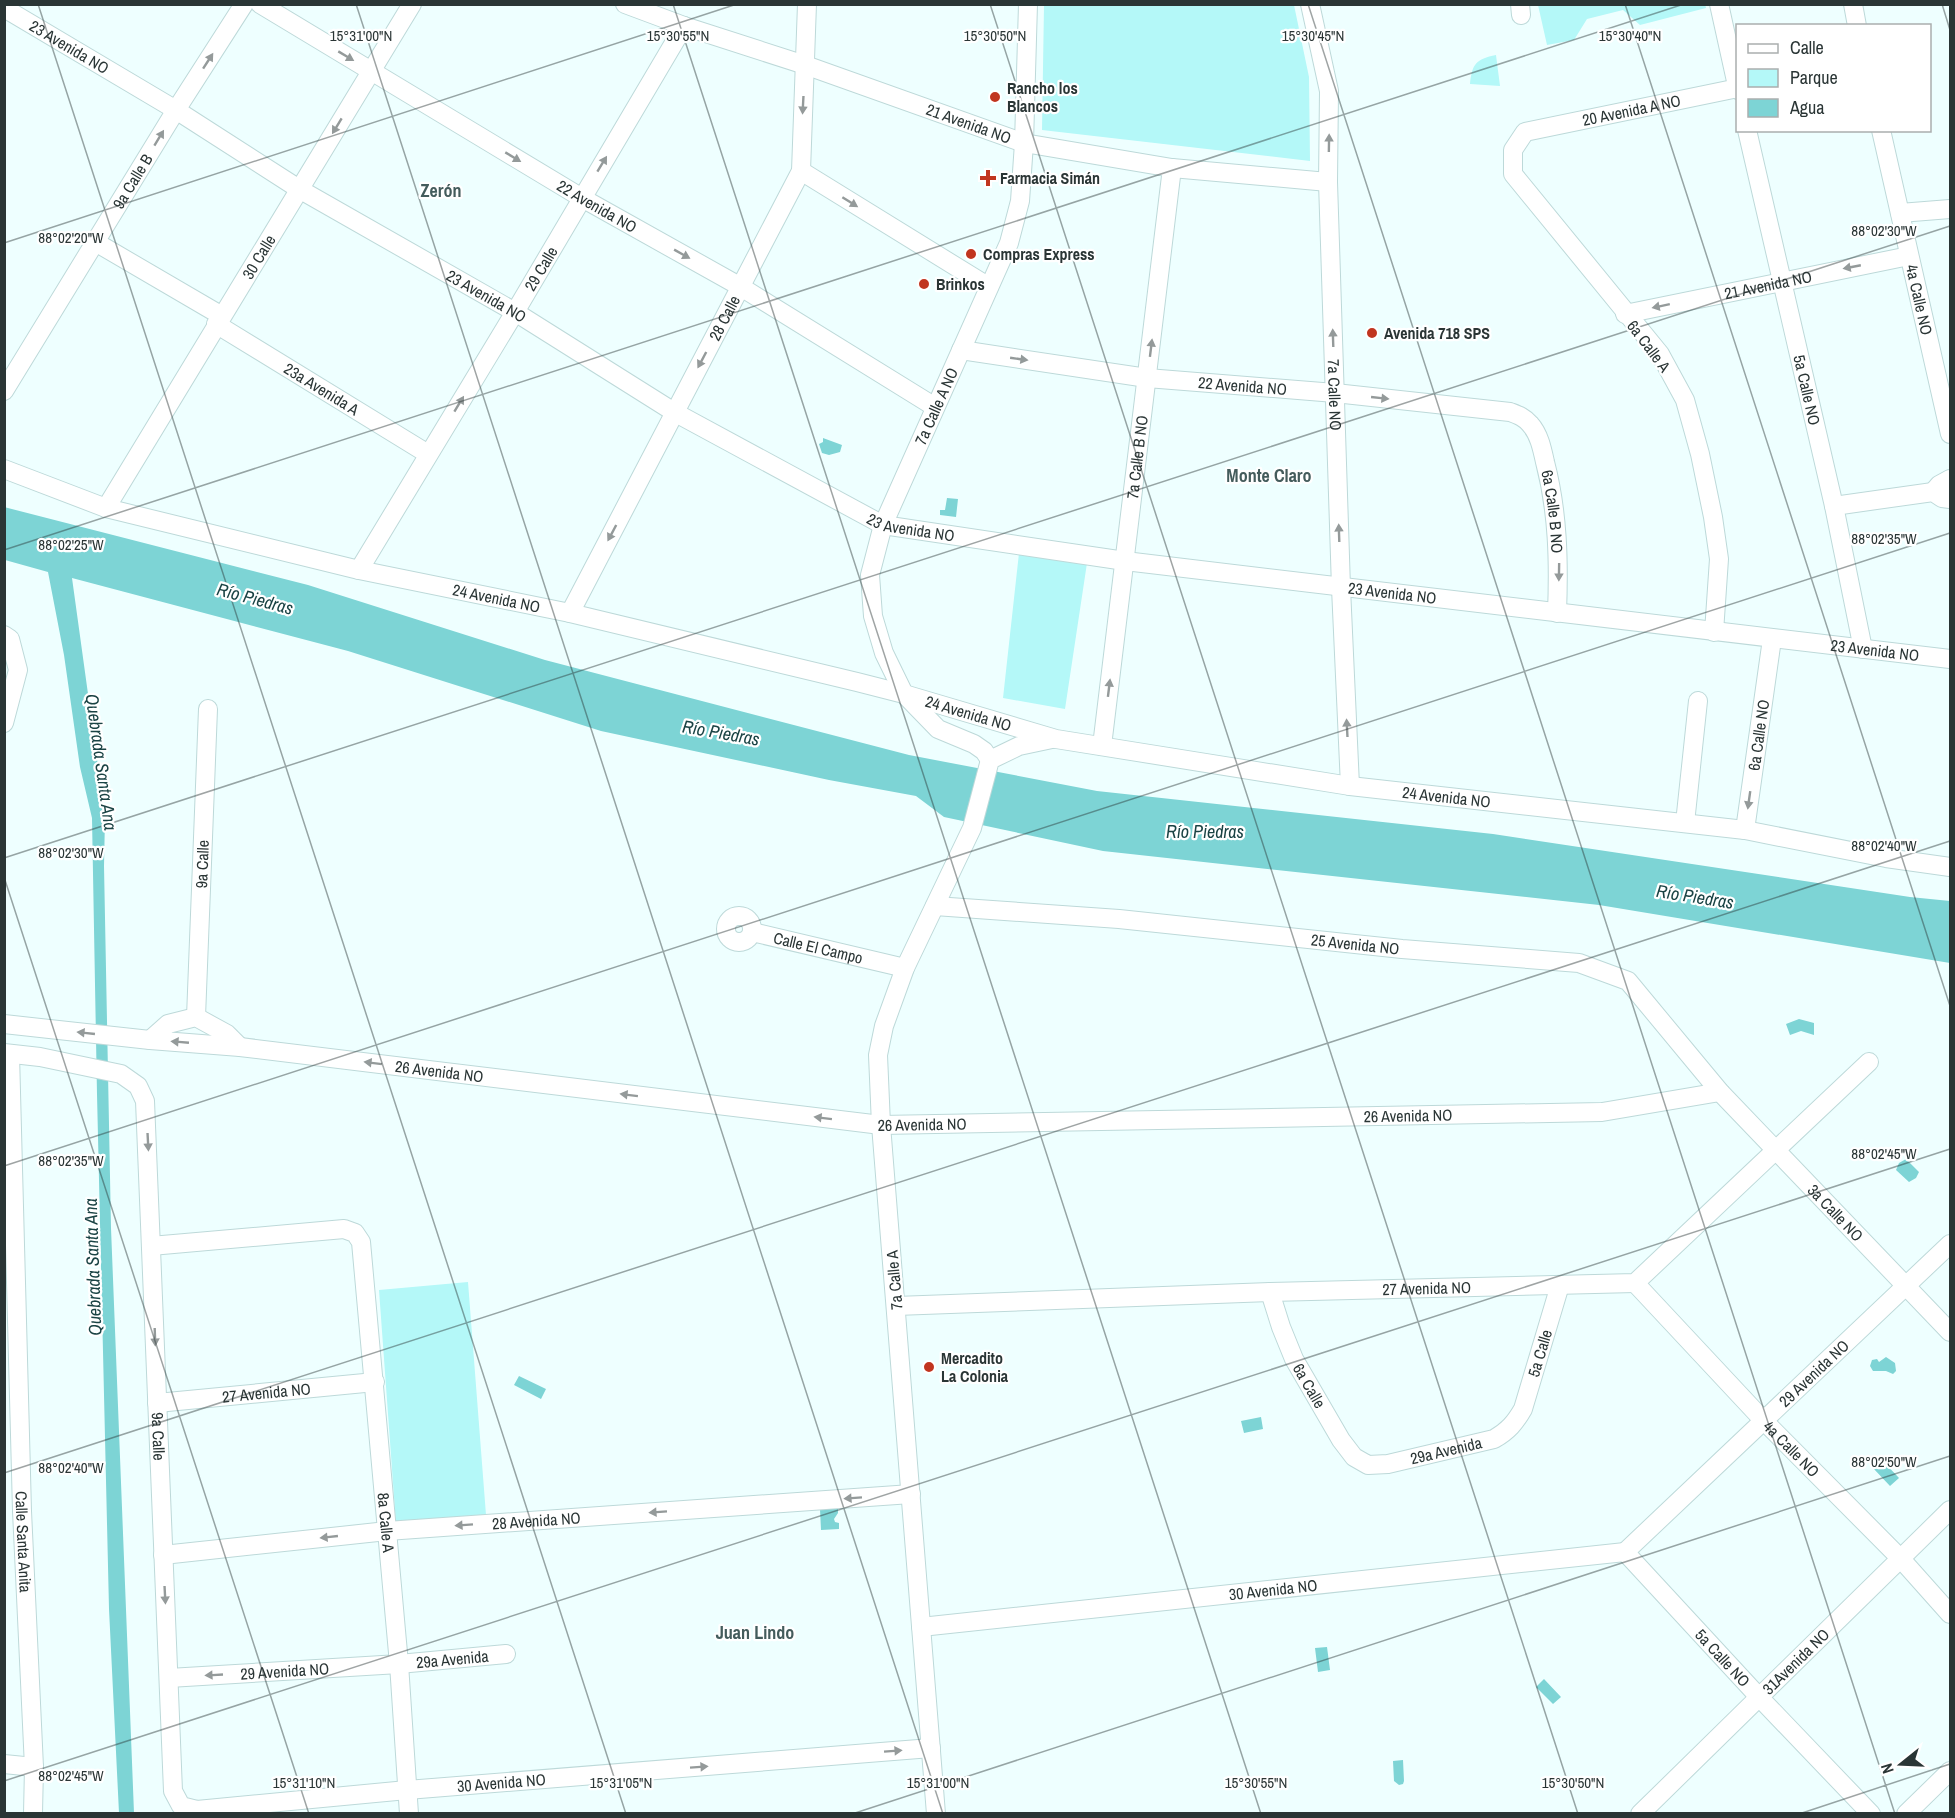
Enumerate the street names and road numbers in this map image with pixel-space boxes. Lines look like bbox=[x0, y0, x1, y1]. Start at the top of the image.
street label: 23 Avenida NO bbox=[26, 15, 113, 79]
street label: 20 Avenida A NO bbox=[1580, 89, 1682, 131]
street label: 21 Avenida NO bbox=[923, 98, 1014, 149]
street label: 9a Calle B bbox=[107, 149, 158, 213]
street label: 22 Avenida NO bbox=[553, 174, 641, 238]
street label: 30 Calle bbox=[237, 230, 280, 283]
street label: 29 Calle bbox=[519, 242, 562, 295]
street label: 4a Calle NO bbox=[1901, 262, 1938, 337]
street label: 23 Avenida NO bbox=[443, 264, 531, 328]
street label: 21 Avenida NO bbox=[1722, 265, 1814, 304]
street label: 28 Calle bbox=[703, 291, 745, 344]
street label: 6a Calle A bbox=[1622, 315, 1676, 377]
street label: 5a Calle NO bbox=[1788, 353, 1826, 427]
street label: 23a Avenida A bbox=[280, 357, 364, 420]
street label: 7a Calle NO bbox=[1323, 359, 1347, 431]
street label: 7a Calle A NO bbox=[909, 364, 963, 448]
street label: 22 Avenida NO bbox=[1197, 371, 1288, 400]
street label: 7a Calle B NO bbox=[1121, 414, 1153, 500]
street label: 6a Calle B NO bbox=[1536, 468, 1568, 554]
street label: 23 Avenida NO bbox=[863, 507, 956, 547]
street label: 23 Avenida NO bbox=[1347, 577, 1438, 609]
street label: 24 Avenida NO bbox=[451, 578, 542, 618]
street label: 23 Avenida NO bbox=[1830, 634, 1920, 666]
street label: 24 Avenida NO bbox=[923, 690, 1014, 736]
street label: 6a Calle NO bbox=[1743, 698, 1774, 772]
street label: 24 Avenida NO bbox=[1401, 781, 1492, 813]
street label: 9a Calle bbox=[190, 840, 214, 889]
street label: Calle El Campo bbox=[771, 926, 865, 969]
street label: 25 Avenida NO bbox=[1310, 928, 1401, 960]
street label: 26 Avenida NO bbox=[394, 1055, 485, 1088]
street label: 26 Avenida NO bbox=[1363, 1104, 1453, 1127]
street label: 26 Avenida NO bbox=[878, 1112, 967, 1136]
street label: 3a Calle NO bbox=[1803, 1179, 1868, 1246]
street label: 7a Calle A bbox=[880, 1249, 908, 1311]
street label: 27 Avenida NO bbox=[1382, 1276, 1471, 1300]
street label: 5a Calle bbox=[1522, 1327, 1557, 1379]
street label: 29 Avenida NO bbox=[1774, 1335, 1854, 1412]
street label: 6a Calle bbox=[1288, 1359, 1331, 1412]
street label: 27 Avenida NO bbox=[221, 1377, 312, 1408]
street label: 9a Calle bbox=[147, 1412, 171, 1461]
street label: 4a Calle NO bbox=[1759, 1416, 1825, 1482]
street label: 29a Avenida bbox=[1408, 1431, 1485, 1469]
street label: Calle Santa Anita bbox=[10, 1491, 37, 1594]
street label: 8a Calle A bbox=[373, 1492, 400, 1554]
street label: 28 Avenida NO bbox=[491, 1506, 581, 1535]
street label: 30 Avenida NO bbox=[1228, 1574, 1318, 1605]
street label: 31Avenida NO bbox=[1757, 1623, 1834, 1699]
street label: 5a Calle NO bbox=[1690, 1624, 1755, 1691]
street label: 29a Avenida bbox=[415, 1645, 490, 1673]
street label: 29 Avenida NO bbox=[240, 1657, 330, 1685]
street label: 30 Avenida NO bbox=[456, 1768, 546, 1797]

